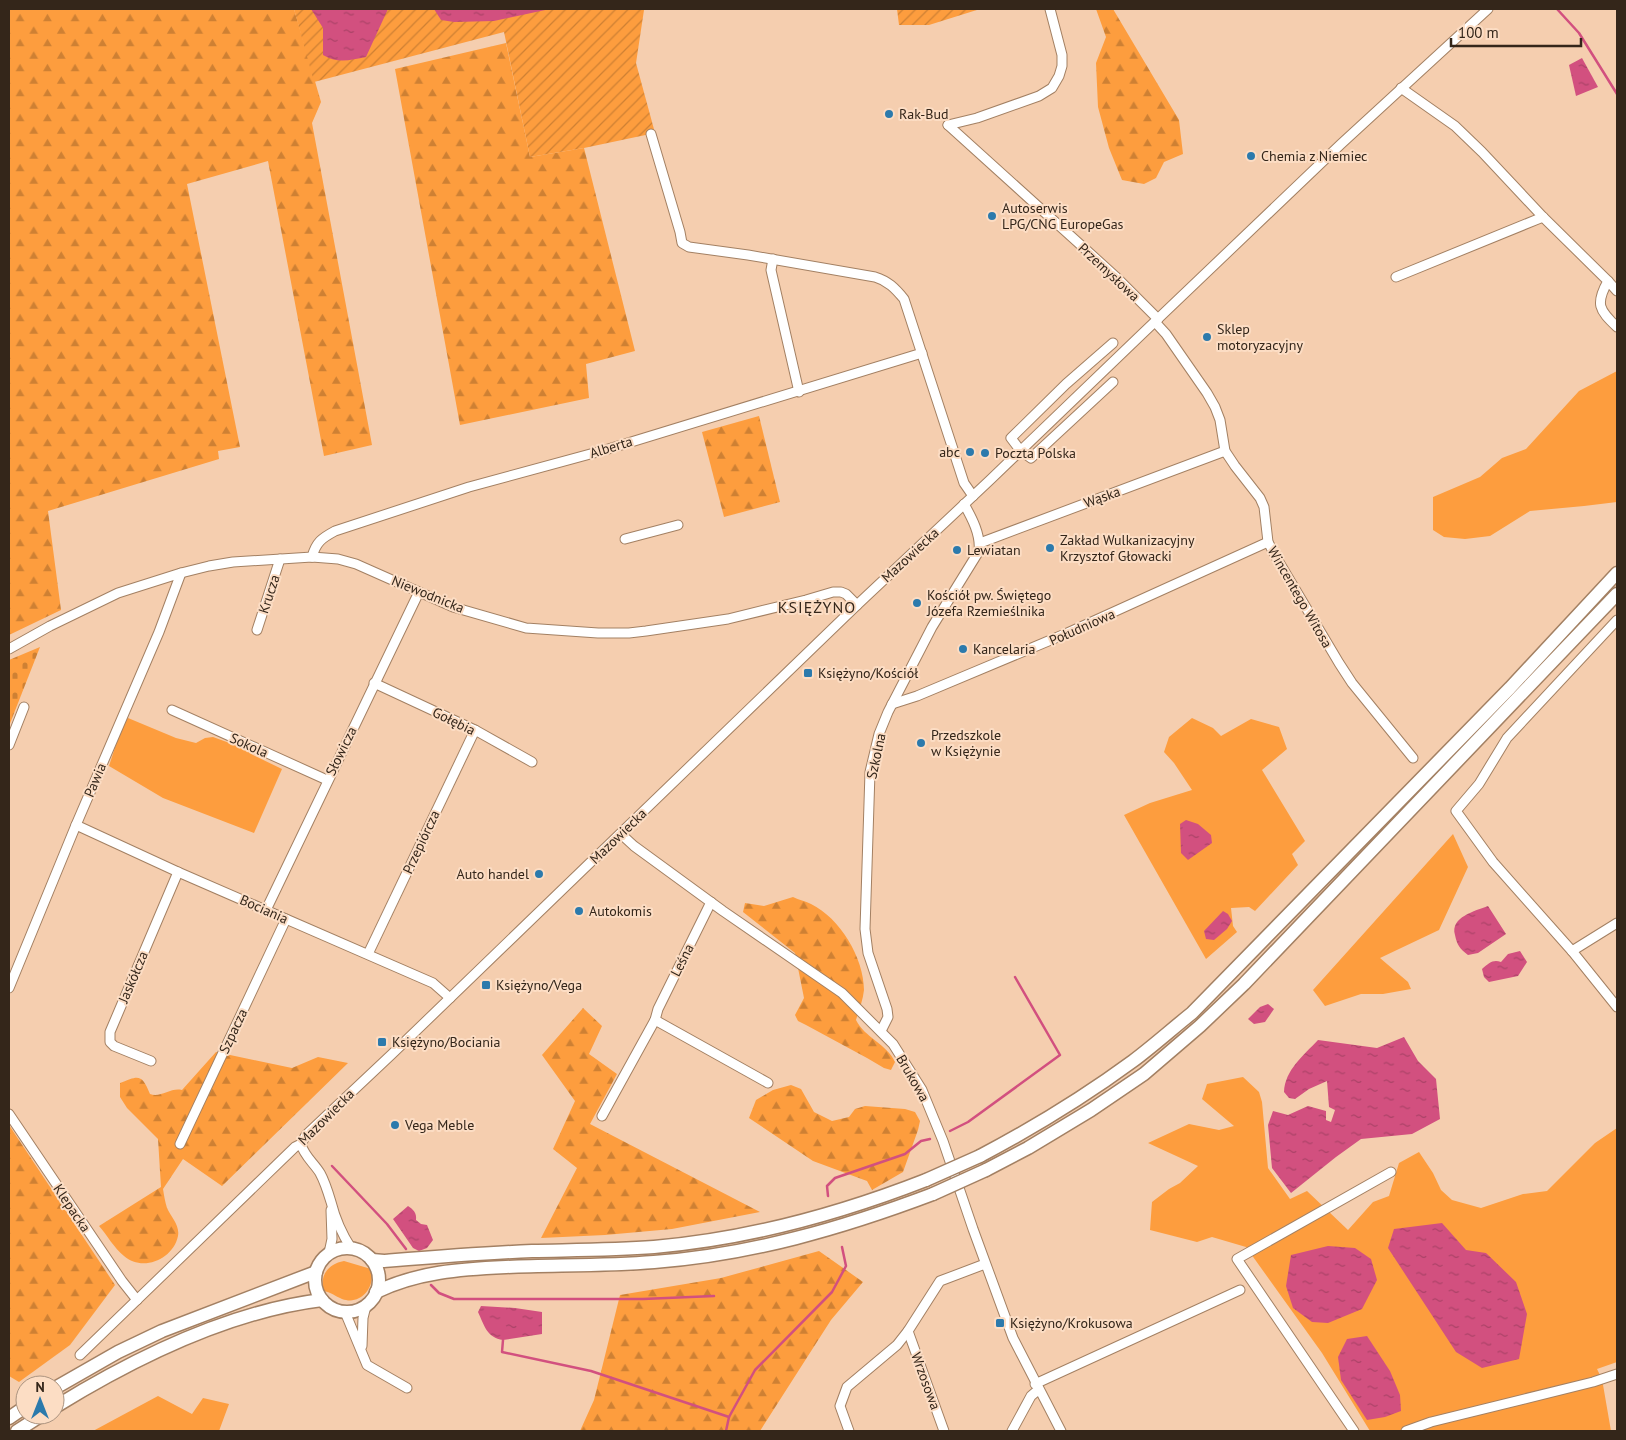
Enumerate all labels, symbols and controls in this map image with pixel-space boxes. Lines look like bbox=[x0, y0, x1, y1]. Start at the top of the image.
scale bar bbox=[1451, 15, 1581, 47]
text: 100 m bbox=[1458, 23, 1499, 42]
place label: Rak-Bud bbox=[899, 105, 949, 123]
marker: Rak-Bud bbox=[883, 108, 895, 120]
place label: Chemia z Niemiec bbox=[1261, 147, 1367, 165]
marker: Chemia z Niemiec bbox=[1245, 150, 1257, 162]
place label: Autoserwis LPG/CNG EuropeGas bbox=[1002, 199, 1124, 233]
marker: Autoserwis LPG/CNG EuropeGas bbox=[986, 210, 998, 222]
street label: Przemysłowa bbox=[1074, 239, 1144, 305]
place label: Sklep motoryzacyjny bbox=[1217, 320, 1303, 354]
marker: Sklep motoryzacyjny bbox=[1201, 331, 1213, 343]
street label: Alberta bbox=[587, 432, 635, 462]
place label: abc bbox=[939, 443, 960, 461]
place label: Poczta Polska bbox=[995, 444, 1076, 462]
marker: abc bbox=[964, 446, 976, 458]
marker: Poczta Polska bbox=[979, 447, 991, 459]
street label: Wąska bbox=[1081, 482, 1123, 512]
street label: Mazowiecka bbox=[877, 524, 943, 586]
place label: Zakład Wulkanizacyjny Krzysztof Głowacki bbox=[1060, 531, 1195, 565]
place label: Lewiatan bbox=[967, 541, 1021, 559]
marker: Zakład Wulkanizacyjny Krzysztof Głowacki bbox=[1044, 542, 1056, 554]
street label: Wincentego Witosa bbox=[1264, 543, 1336, 651]
marker: Lewiatan bbox=[951, 544, 963, 556]
street label: Niewodnicka bbox=[389, 571, 467, 617]
street label: Krucza bbox=[254, 572, 284, 616]
place label: Kościół pw. Świętego Józefa Rzemieślnika bbox=[926, 586, 1051, 620]
district label: KSIĘŻYNO bbox=[778, 597, 856, 617]
marker: Kościół pw. Świętego Józefa Rzemieślnika bbox=[911, 597, 923, 609]
street label: Południowa bbox=[1046, 605, 1118, 649]
place label: Kancelaria bbox=[973, 640, 1035, 658]
marker: Kancelaria bbox=[957, 643, 969, 655]
place label: Księżyno/Kościół bbox=[818, 664, 918, 682]
marker: Księżyno/Kościół bbox=[802, 667, 814, 679]
street label: Gołębia bbox=[430, 703, 478, 739]
street label: Słowicza bbox=[321, 724, 361, 778]
place label: Przedszkole w Księżynie bbox=[931, 726, 1001, 760]
street label: Sokola bbox=[227, 729, 271, 761]
street label: Szkolna bbox=[862, 731, 890, 781]
marker: Przedszkole w Księżynie bbox=[915, 737, 927, 749]
street label: Pawia bbox=[80, 760, 110, 800]
street label: Mazowiecka bbox=[586, 804, 650, 868]
street label: Przepiórcza bbox=[398, 807, 444, 877]
place label: Auto handel bbox=[456, 865, 529, 883]
marker: Auto handel bbox=[533, 868, 545, 880]
street label: Bociania bbox=[237, 890, 291, 928]
place label: Autokomis bbox=[589, 902, 652, 920]
marker: Autokomis bbox=[573, 905, 585, 917]
street label: Leśna bbox=[666, 941, 698, 979]
street label: Jaskółcza bbox=[114, 948, 152, 1006]
place label: Księżyno/Vega bbox=[496, 976, 582, 994]
marker: Księżyno/Vega bbox=[480, 979, 492, 991]
street label: Szpacza bbox=[215, 1006, 251, 1056]
place label: Księżyno/Bociania bbox=[392, 1033, 501, 1051]
marker: Księżyno/Bociania bbox=[376, 1036, 388, 1048]
street label: Brukowa bbox=[892, 1051, 934, 1105]
street label: Mazowiecka bbox=[294, 1085, 358, 1149]
place label: Vega Meble bbox=[404, 1116, 474, 1134]
marker: Vega Meble bbox=[389, 1119, 401, 1131]
street label: Klepacka bbox=[49, 1180, 95, 1236]
place label: Księżyno/Krokusowa bbox=[1010, 1314, 1133, 1332]
marker: Księżyno/Krokusowa bbox=[994, 1317, 1006, 1329]
street label: Wrzosowa bbox=[907, 1350, 945, 1412]
north arrow bbox=[15, 1375, 65, 1425]
text: N bbox=[35, 1378, 45, 1396]

